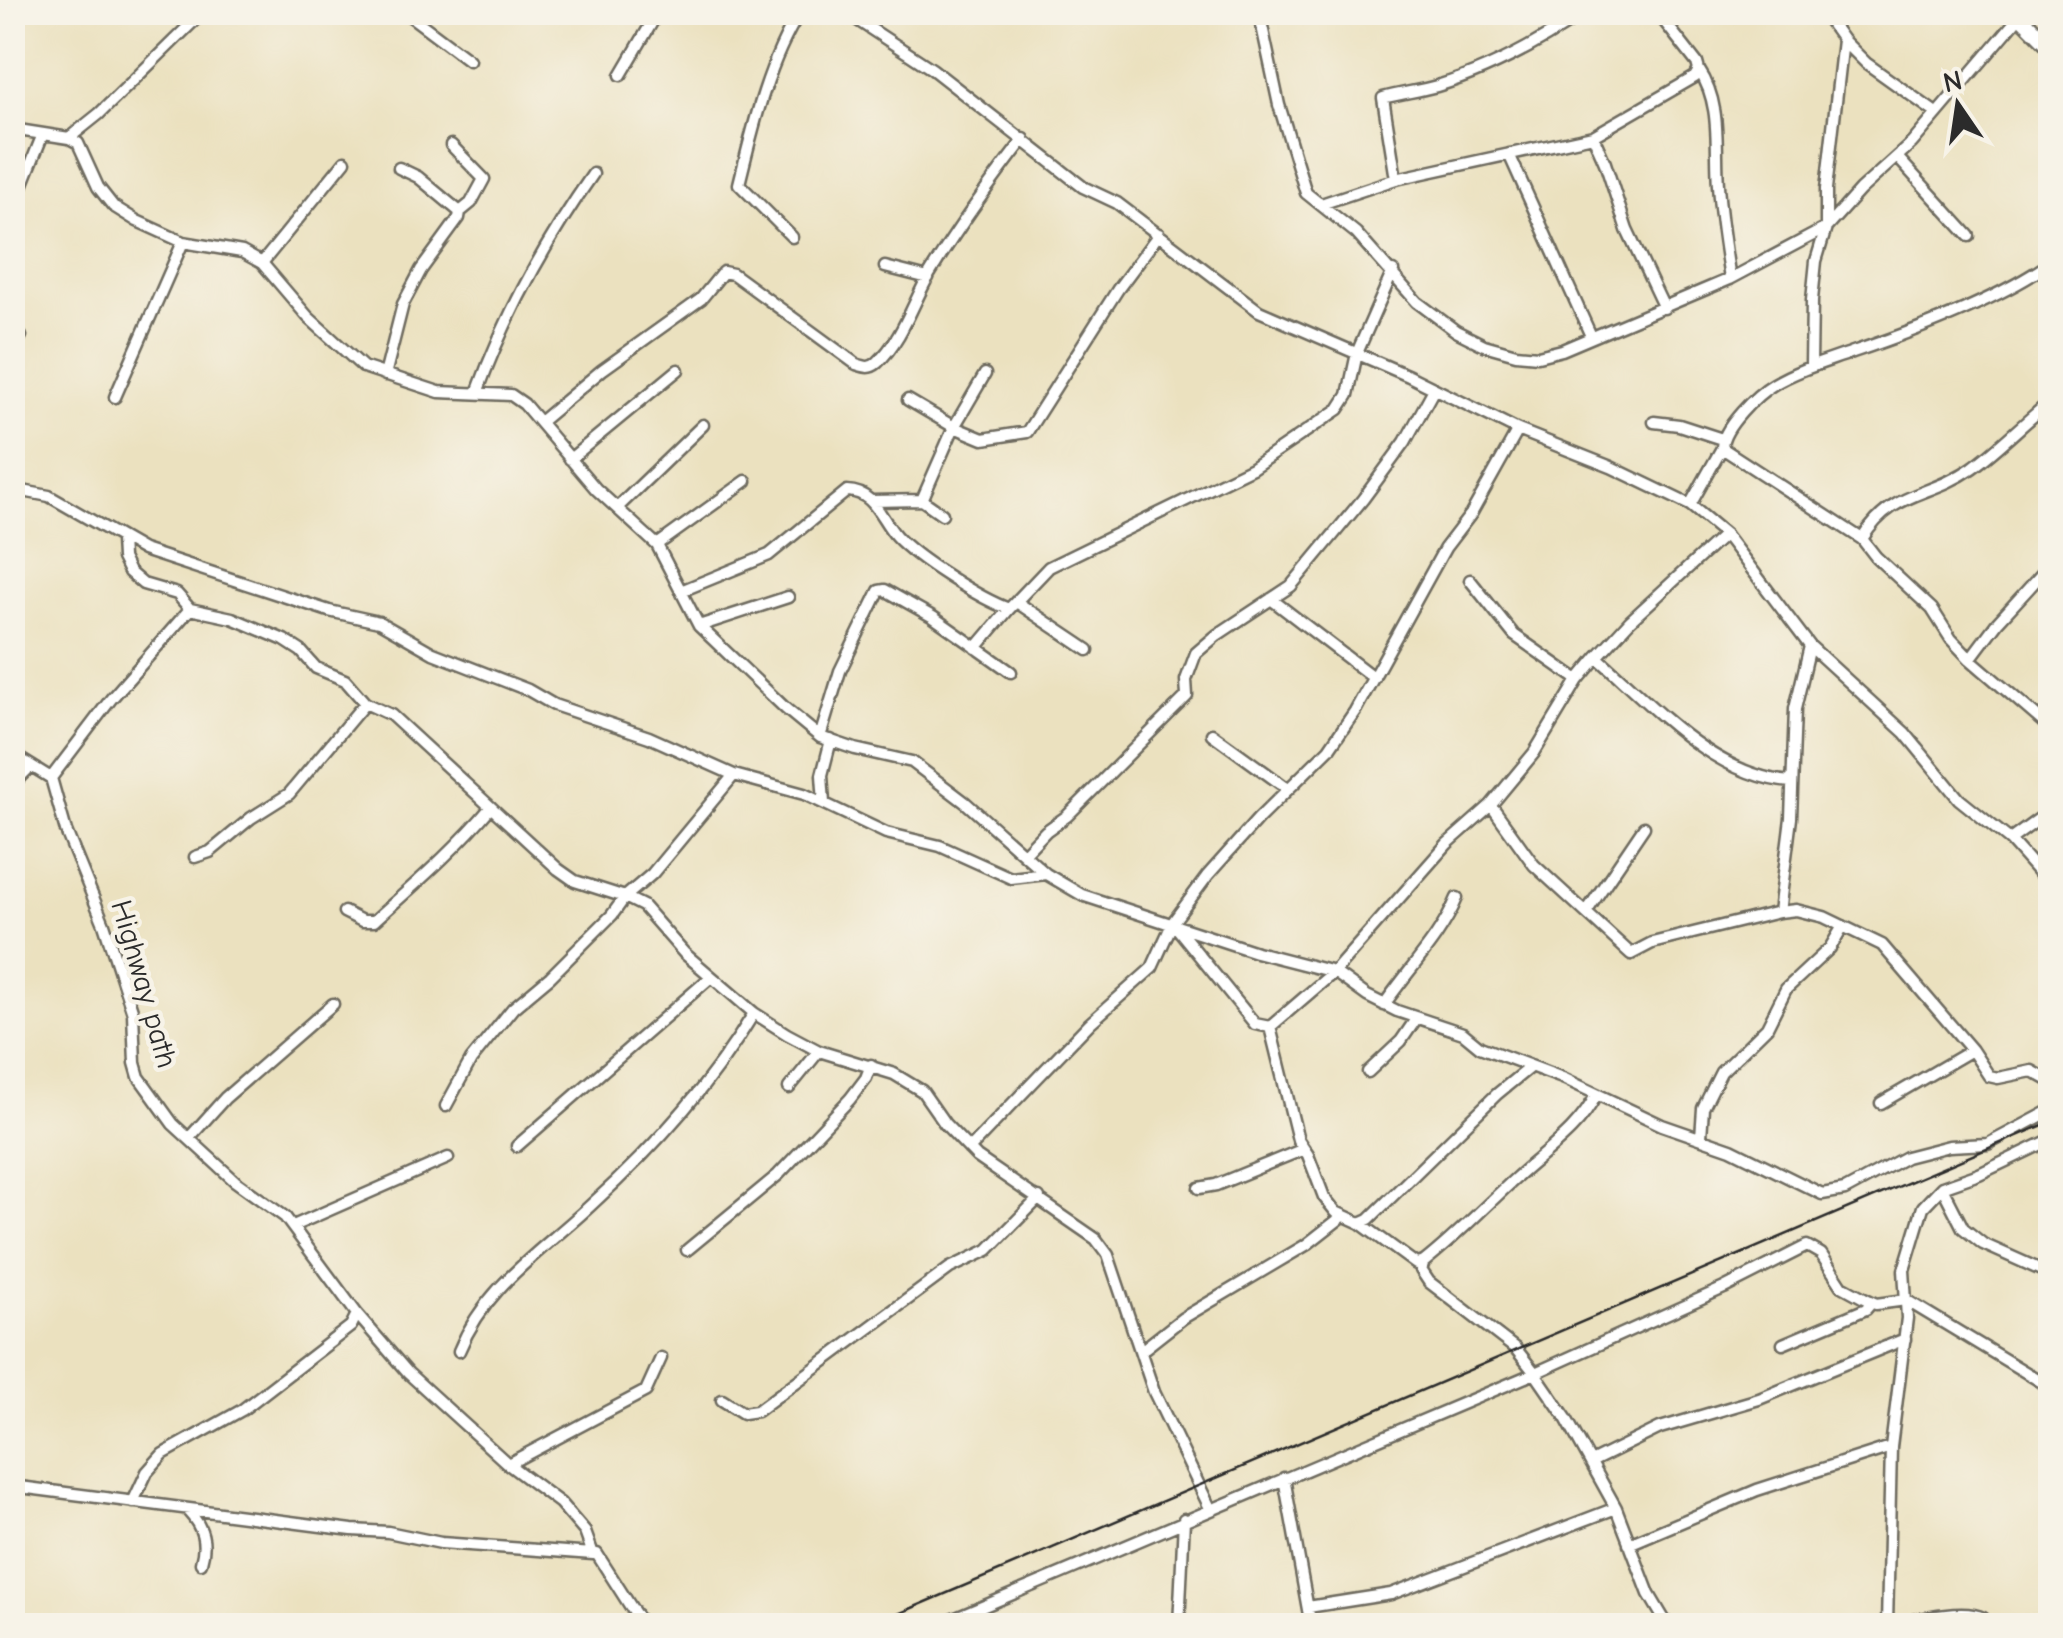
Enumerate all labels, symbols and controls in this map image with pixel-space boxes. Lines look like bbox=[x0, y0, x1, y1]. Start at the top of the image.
north arrow bbox=[1908, 55, 2008, 155]
text: N bbox=[1940, 64, 1965, 99]
street label: Highway path bbox=[103, 896, 185, 1072]

